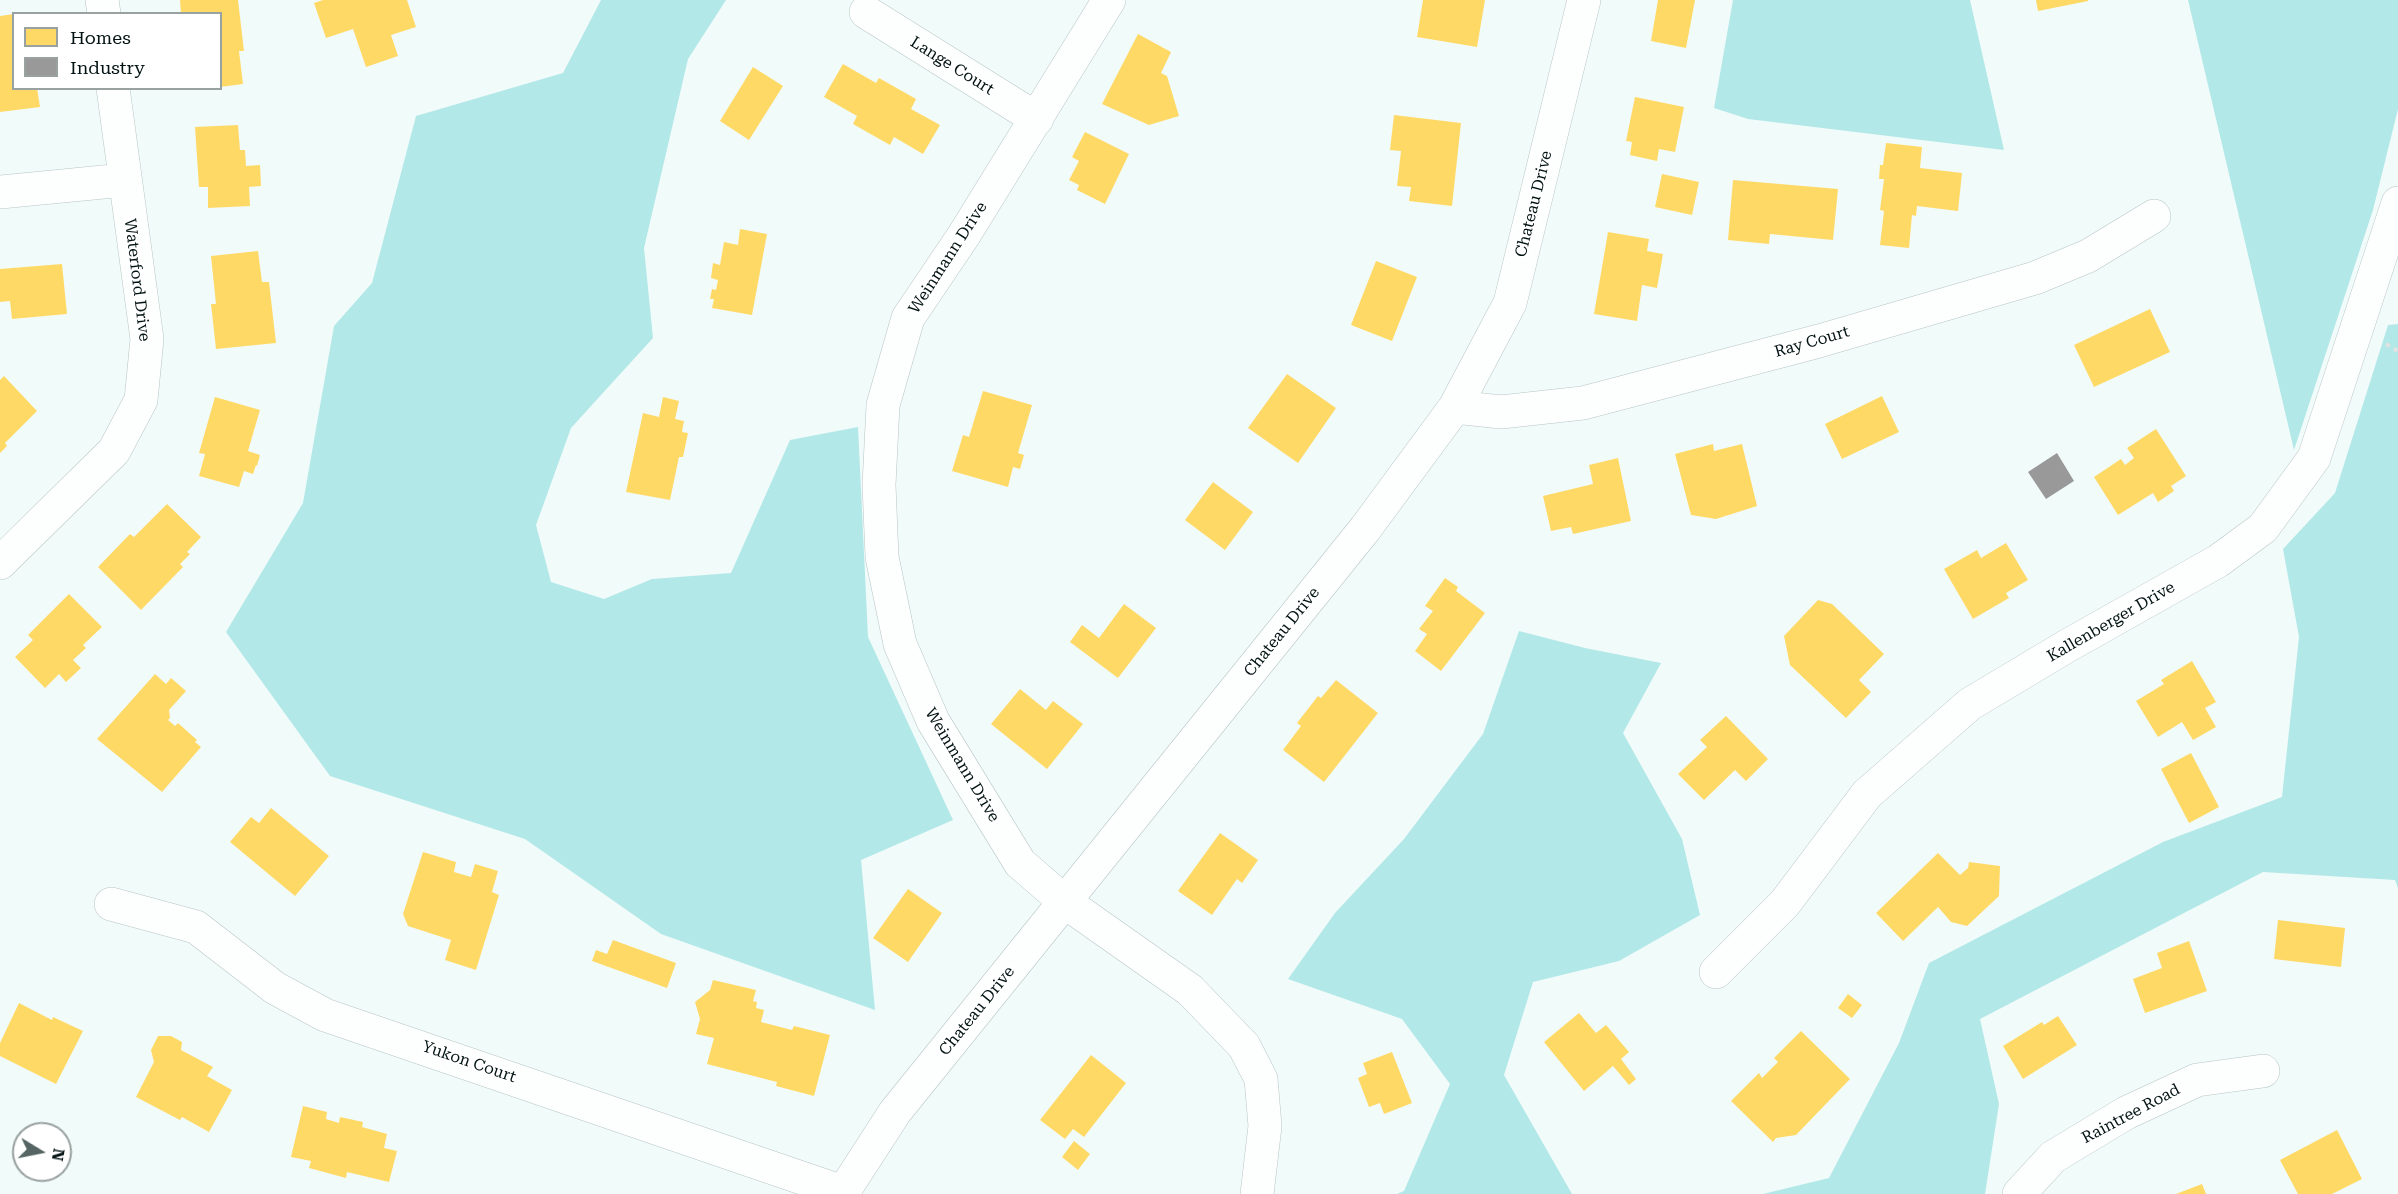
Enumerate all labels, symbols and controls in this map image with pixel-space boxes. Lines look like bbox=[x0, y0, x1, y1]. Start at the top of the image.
legend bbox=[12, 12, 222, 90]
text: Homes bbox=[70, 27, 131, 48]
street label: Lange Court bbox=[907, 33, 997, 99]
text: Industry bbox=[70, 57, 145, 78]
street label: Chateau Drive bbox=[1511, 149, 1557, 259]
street label: Weinmann Drive bbox=[905, 198, 991, 318]
street label: Waterford Drive bbox=[120, 217, 154, 343]
street label: Ray Court bbox=[1772, 322, 1852, 362]
street label: Kallenberger Drive bbox=[2044, 578, 2178, 666]
street label: Chateau Drive bbox=[1240, 584, 1324, 680]
street label: Weinmann Drive bbox=[920, 705, 1004, 825]
street label: Chateau Drive bbox=[935, 963, 1019, 1059]
street label: Yukon Court bbox=[419, 1037, 519, 1087]
street label: Raintree Road bbox=[2079, 1080, 2183, 1148]
north arrow bbox=[12, 1122, 72, 1182]
text: N bbox=[48, 1147, 69, 1163]

